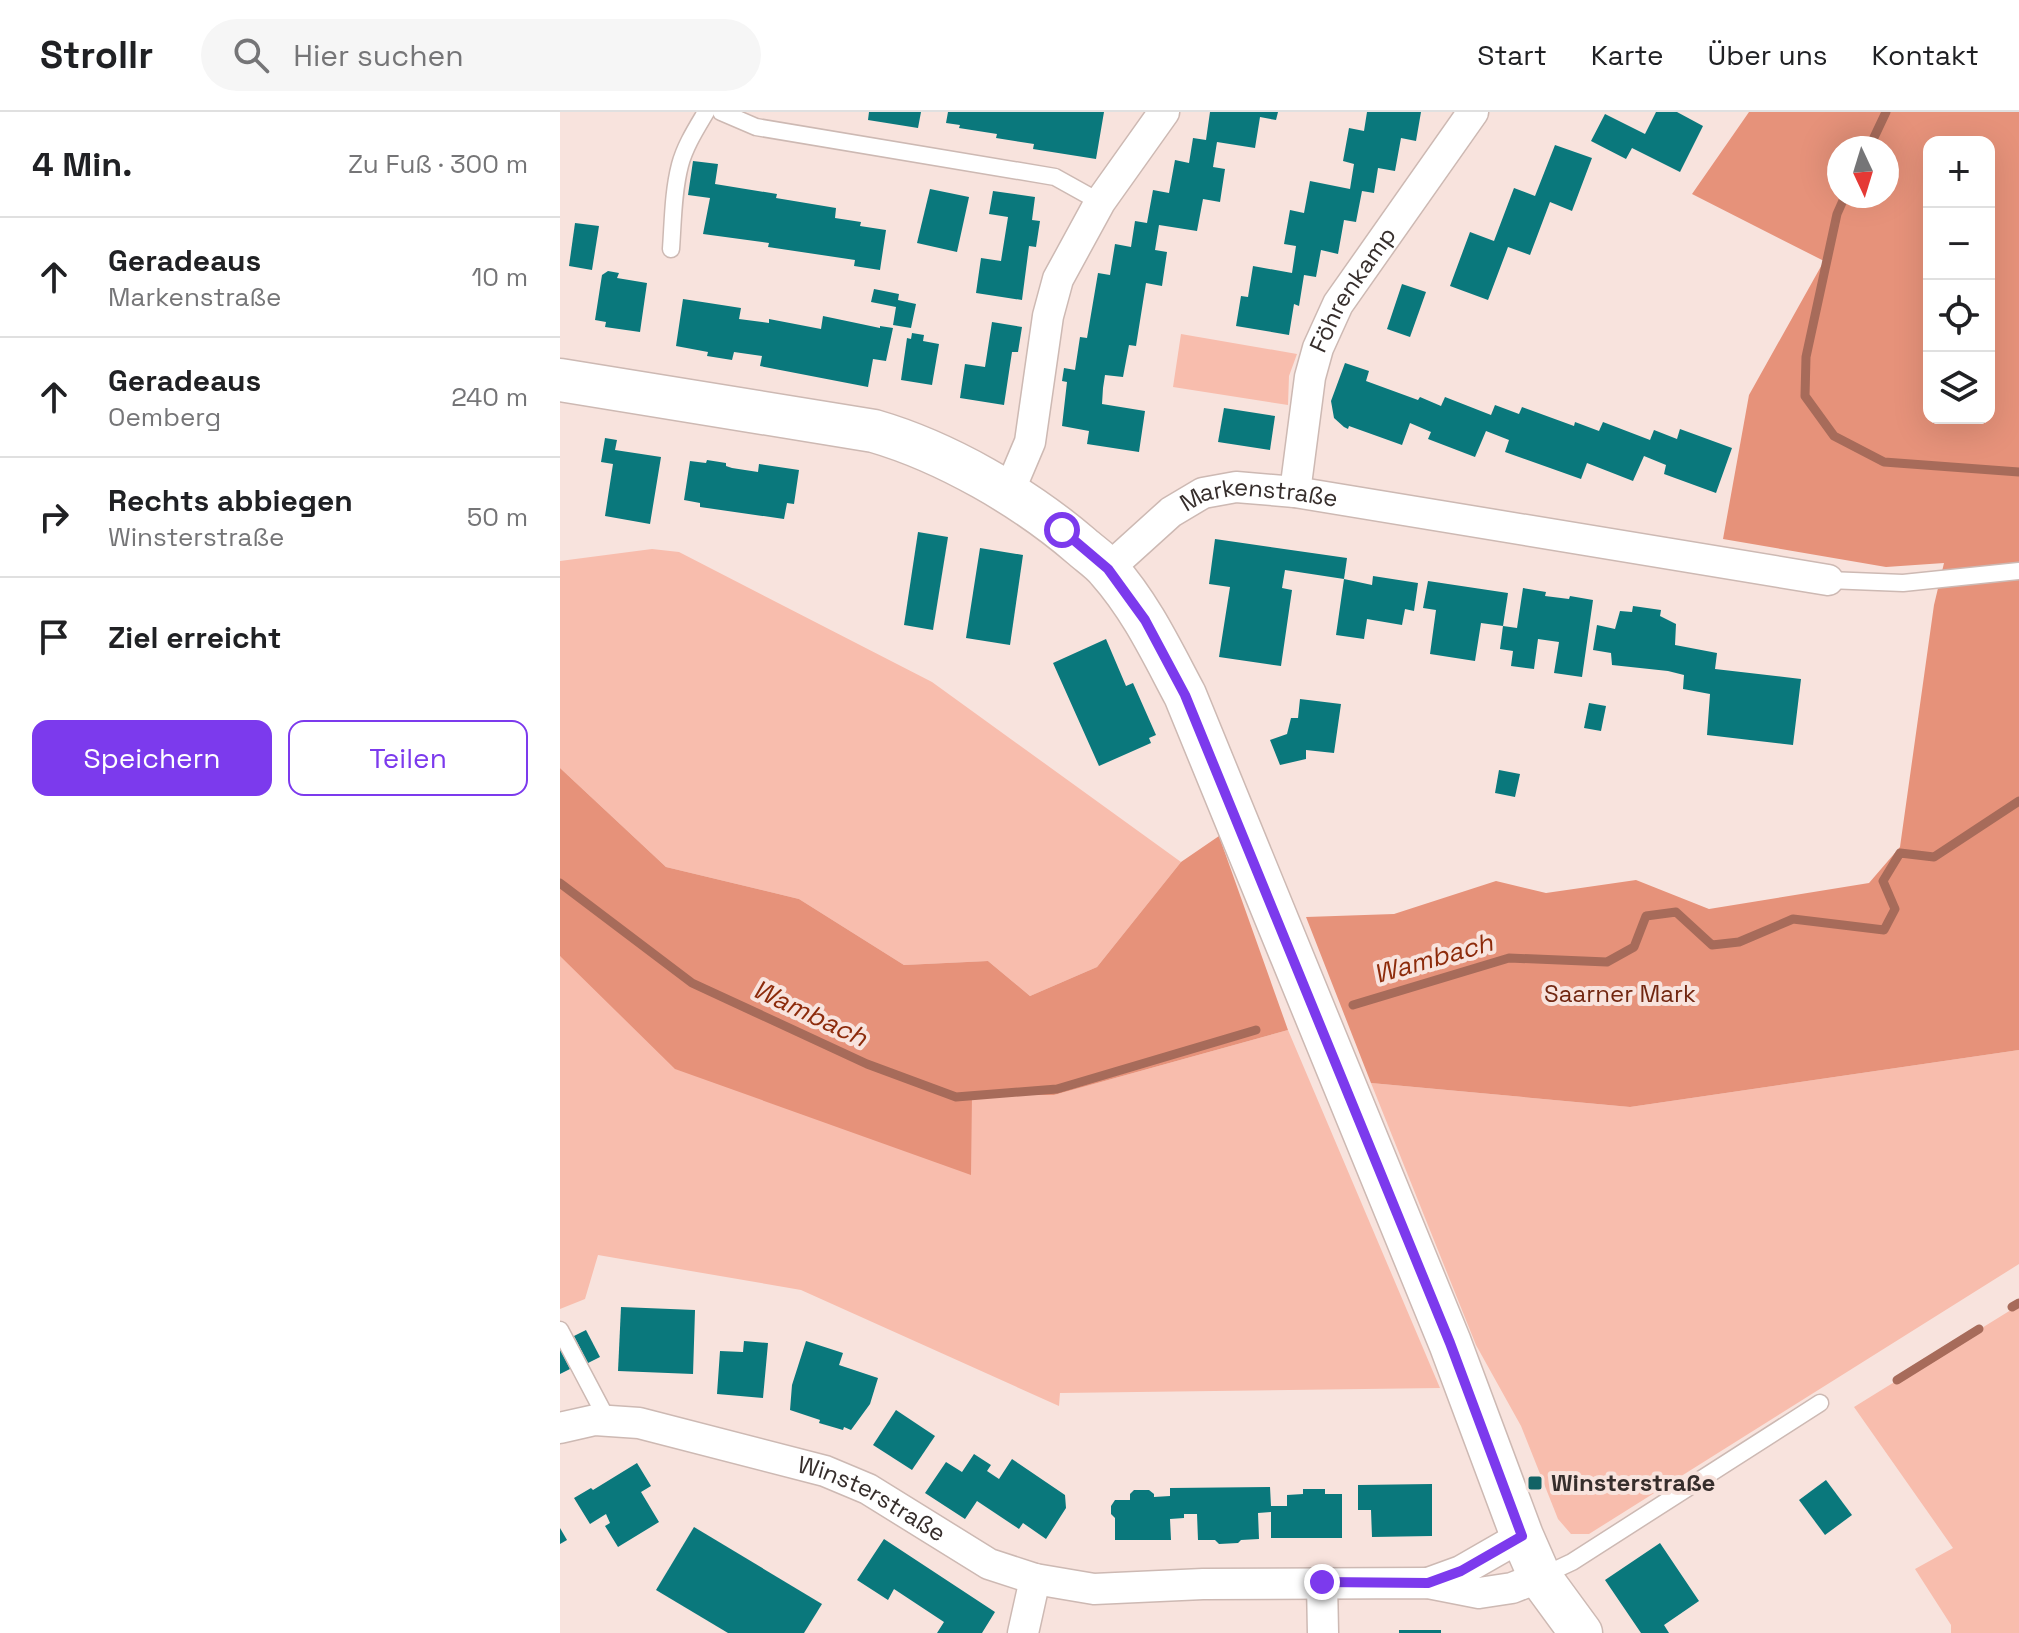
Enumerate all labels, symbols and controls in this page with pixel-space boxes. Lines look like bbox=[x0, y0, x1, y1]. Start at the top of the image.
search box bbox=[201, 19, 761, 91]
text: Strollr bbox=[40, 31, 153, 79]
icon: search bbox=[229, 33, 273, 77]
text: Hier suchen bbox=[293, 36, 464, 75]
text: Start bbox=[1477, 37, 1547, 73]
text: Karte bbox=[1591, 37, 1663, 73]
text: Über uns bbox=[1707, 37, 1828, 73]
text: Kontakt bbox=[1872, 37, 1979, 73]
north arrow bbox=[1827, 136, 1899, 208]
map controls bbox=[1923, 136, 1995, 424]
button: + bbox=[1923, 136, 1995, 208]
text: 4 Min. bbox=[32, 143, 132, 186]
text: Zu Fuß · 300 m bbox=[348, 147, 528, 181]
button: − bbox=[1923, 208, 1995, 280]
street label: Föhrenkamp bbox=[1302, 220, 1403, 357]
text: Geradeaus bbox=[108, 241, 261, 280]
icon: ahead bbox=[32, 255, 76, 299]
text: 10 m bbox=[471, 260, 528, 294]
text: Markenstraße bbox=[108, 280, 281, 314]
button: locate bbox=[1923, 280, 1995, 352]
button: layers bbox=[1923, 352, 1995, 424]
text: Geradeaus bbox=[108, 361, 261, 400]
icon: ahead bbox=[32, 375, 76, 419]
text: 240 m bbox=[451, 380, 528, 414]
text: Oemberg bbox=[108, 400, 221, 434]
street label: Markenstraße bbox=[1174, 471, 1340, 518]
text: Rechts abbiegen bbox=[108, 481, 353, 520]
icon: right bbox=[32, 495, 76, 539]
text: 50 m bbox=[467, 500, 528, 534]
route start bbox=[1044, 512, 1080, 548]
text: Winsterstraße bbox=[108, 520, 284, 554]
icon: arrive bbox=[32, 615, 76, 659]
text: Ziel erreicht bbox=[108, 618, 281, 657]
button: Speichern bbox=[32, 720, 272, 796]
button: Teilen bbox=[288, 720, 528, 796]
water label: Wambach bbox=[1369, 924, 1498, 991]
water label: Wambach bbox=[747, 972, 874, 1055]
park label: Saarner Mark bbox=[1544, 978, 1696, 1009]
street label: Winsterstraße bbox=[795, 1449, 952, 1548]
place label: Winsterstraße bbox=[1551, 1467, 1715, 1498]
marker: Winsterstraße bbox=[1526, 1474, 1544, 1492]
route end bbox=[1304, 1564, 1340, 1600]

